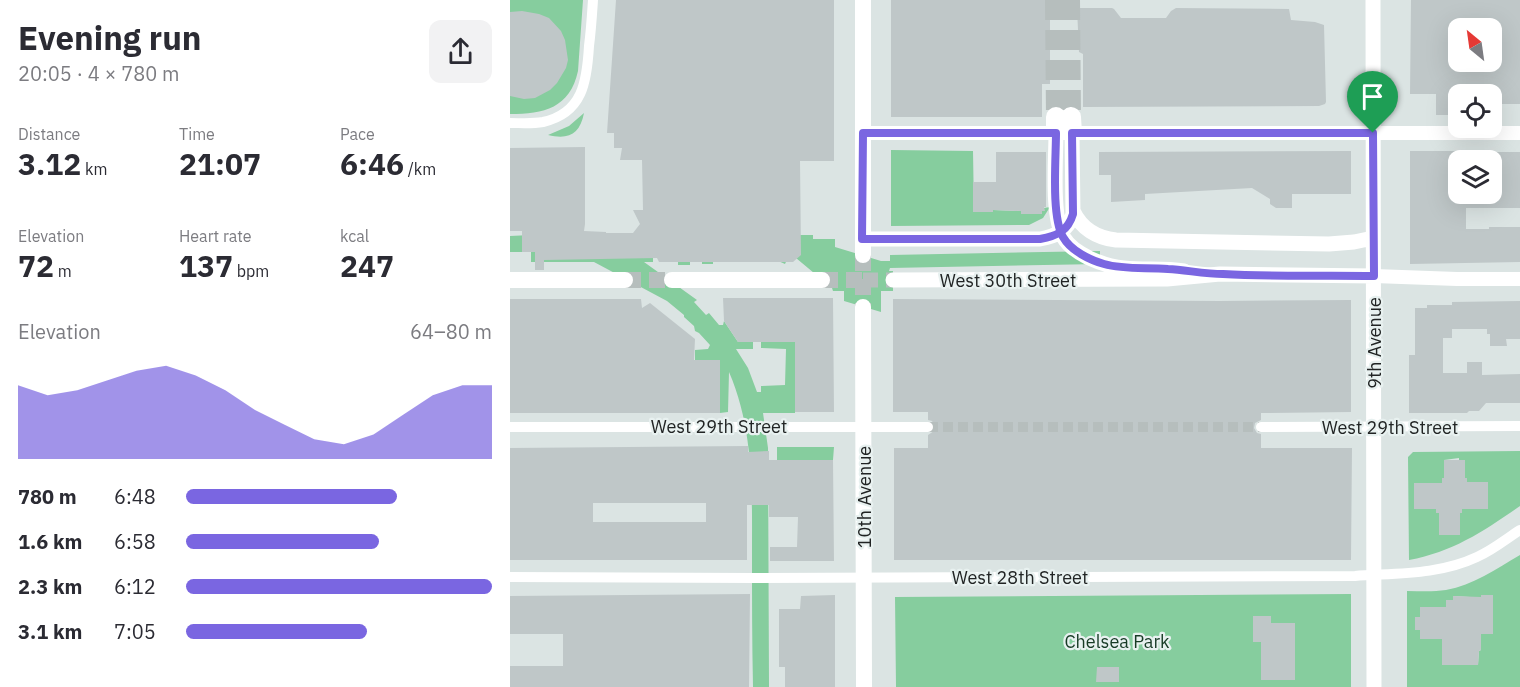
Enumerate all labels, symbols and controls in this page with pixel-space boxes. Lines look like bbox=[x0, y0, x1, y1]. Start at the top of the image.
text: Evening run bbox=[18, 16, 202, 59]
north arrow bbox=[1448, 18, 1502, 72]
map controls bbox=[1448, 18, 1502, 204]
button: share bbox=[429, 20, 492, 83]
text: 20:05 · 4 × 780 m bbox=[18, 60, 179, 87]
pin bbox=[1347, 71, 1398, 133]
icon: arrive bbox=[1356, 80, 1389, 113]
button: locate bbox=[1448, 84, 1502, 138]
text: Distance bbox=[18, 124, 80, 144]
text: Time bbox=[179, 124, 215, 144]
text: Pace bbox=[340, 124, 375, 144]
text: 3.12 bbox=[18, 144, 81, 183]
text: 21:07 bbox=[179, 144, 261, 183]
text: 6:46 bbox=[340, 144, 404, 183]
button: layers bbox=[1448, 150, 1502, 204]
text: km bbox=[81, 159, 108, 179]
text: /km bbox=[404, 159, 436, 179]
text: Elevation bbox=[18, 226, 84, 246]
text: Heart rate bbox=[179, 226, 252, 246]
text: kcal bbox=[340, 226, 369, 246]
text: 72 bbox=[18, 246, 54, 285]
text: 137 bbox=[179, 246, 233, 285]
text: 247 bbox=[340, 246, 394, 285]
text: m bbox=[54, 261, 72, 281]
text: bpm bbox=[233, 261, 269, 281]
street label: West 30th Street bbox=[940, 269, 1076, 292]
street label: 9th Avenue bbox=[1363, 297, 1386, 389]
text: Elevation bbox=[18, 318, 101, 345]
text: 64–80 m bbox=[410, 318, 492, 345]
street label: West 29th Street bbox=[651, 415, 787, 438]
street label: West 29th Street bbox=[1322, 416, 1458, 439]
street label: 10th Avenue bbox=[853, 446, 876, 548]
text: 780 m bbox=[18, 483, 77, 510]
text: 6:48 bbox=[114, 483, 156, 510]
text: 1.6 km bbox=[18, 528, 82, 555]
text: 6:58 bbox=[114, 528, 156, 555]
street label: West 28th Street bbox=[952, 566, 1088, 589]
text: 2.3 km bbox=[18, 573, 82, 600]
text: 6:12 bbox=[114, 573, 156, 600]
text: 3.1 km bbox=[18, 618, 82, 645]
text: 7:05 bbox=[114, 618, 156, 645]
park label: Chelsea Park bbox=[1064, 630, 1170, 653]

